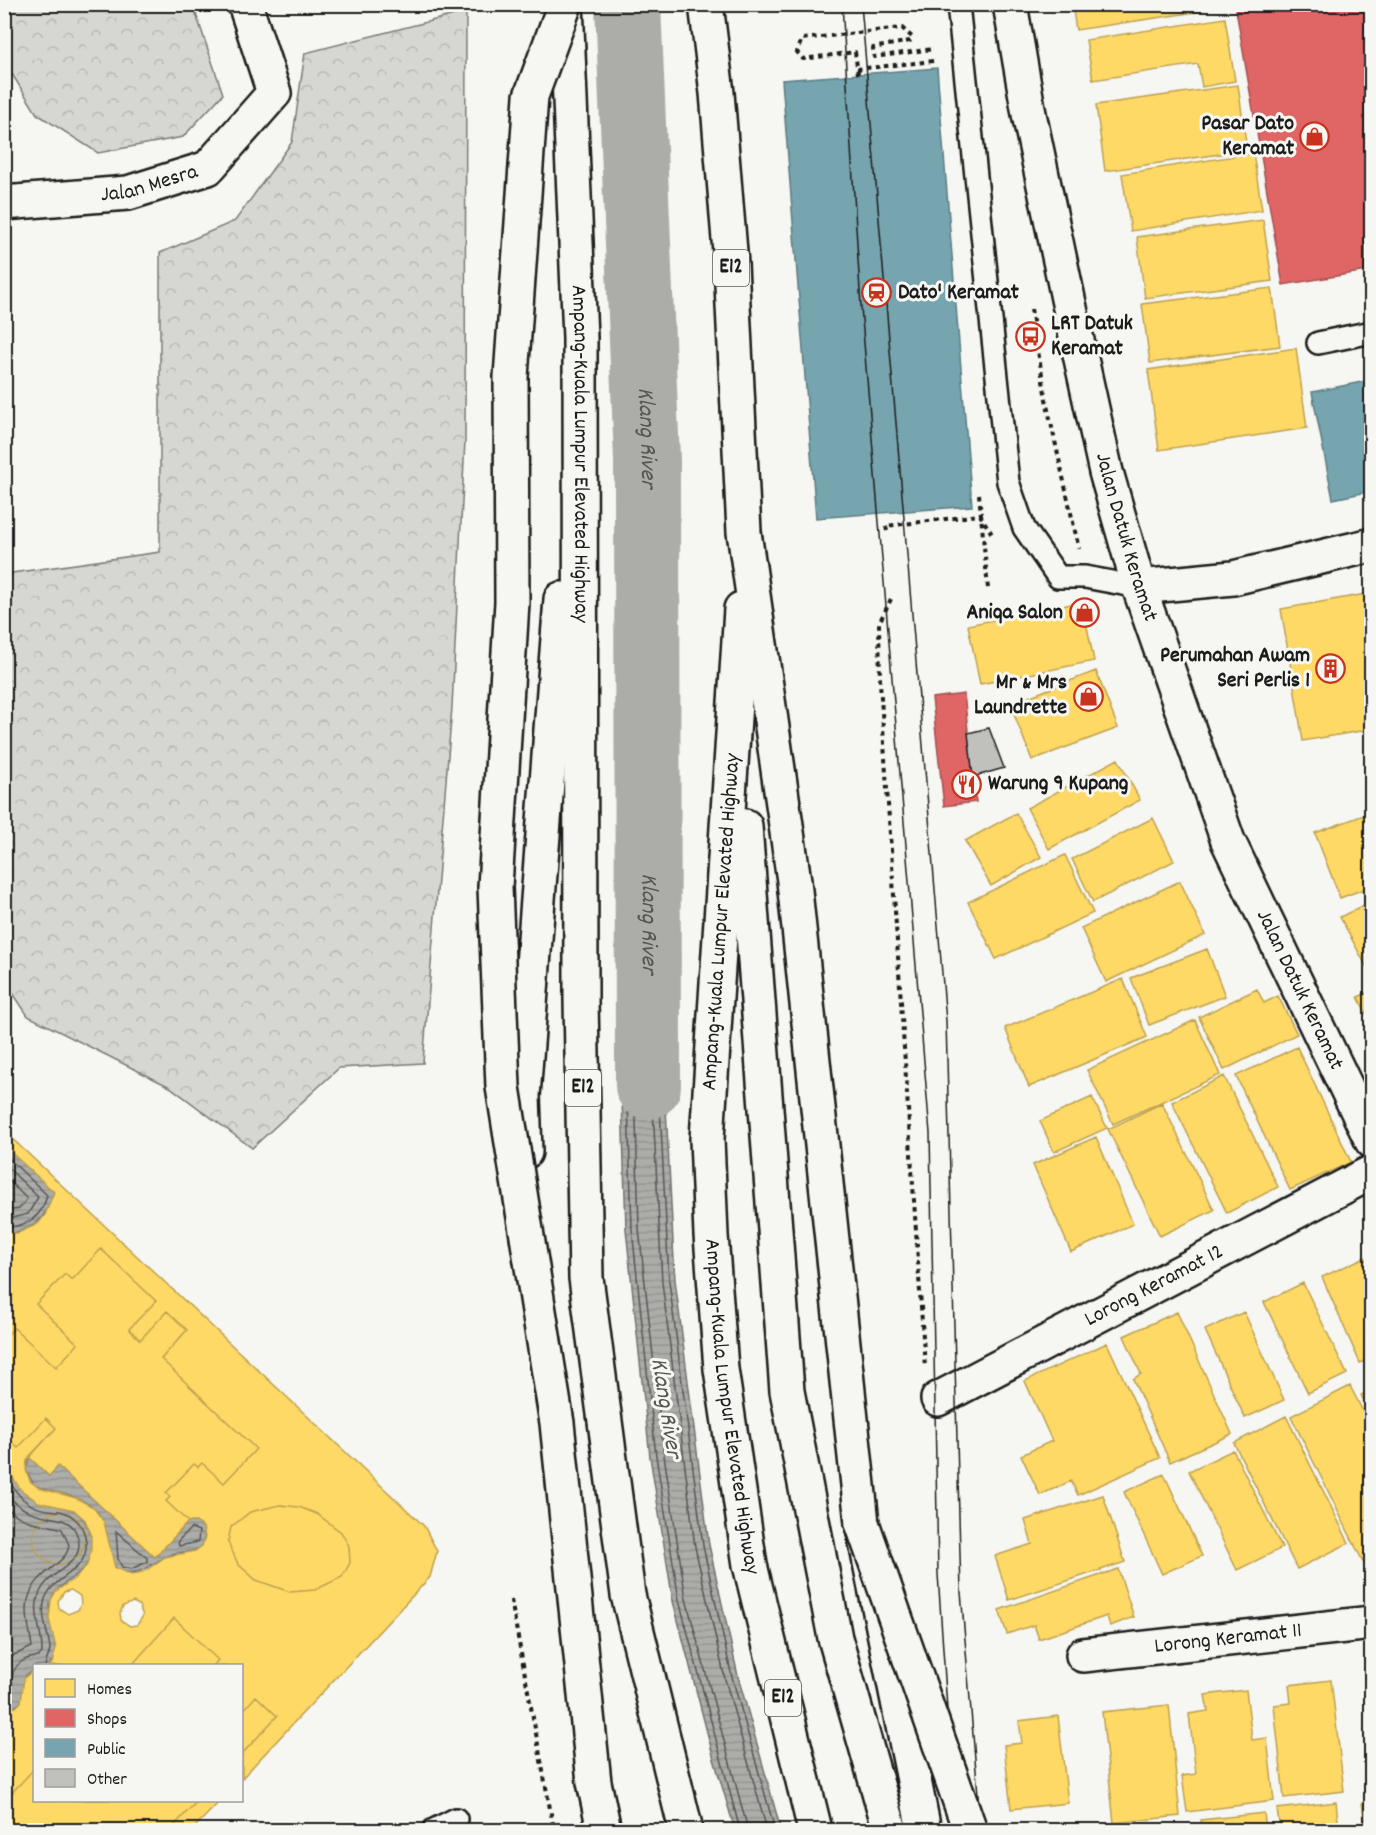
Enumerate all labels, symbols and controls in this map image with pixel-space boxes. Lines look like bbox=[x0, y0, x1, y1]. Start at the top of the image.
place label: Pasar Dato Keramat bbox=[1201, 109, 1295, 165]
shop icon: Pasar Dato Keramat bbox=[1299, 121, 1331, 153]
street label: Jalan Mesra bbox=[100, 156, 202, 211]
road number: E12 bbox=[713, 250, 749, 286]
station icon: Dato' Keramat bbox=[861, 277, 893, 309]
place label: Dato' Keramat bbox=[898, 278, 1020, 309]
street label: Ampang-Kuala Lumpur Elevated Highway bbox=[562, 284, 596, 624]
place label: LRT Datuk Keramat bbox=[1051, 309, 1133, 365]
bus stop icon: LRT Datuk Keramat bbox=[1014, 321, 1046, 353]
water label: Klang River bbox=[627, 387, 664, 491]
street label: Jalan Datuk Keramat bbox=[1087, 450, 1165, 626]
shop icon: Aniqa Salon bbox=[1068, 597, 1100, 629]
place label: Aniqa Salon bbox=[966, 598, 1063, 629]
place label: Perumahan Awam Seri Perlis 1 bbox=[1160, 641, 1310, 697]
building icon: Perumahan Awam Seri Perlis 1 bbox=[1315, 653, 1347, 685]
place label: Mr & Mrs Laundrette bbox=[974, 668, 1067, 724]
shop icon: Mr & Mrs Laundrette bbox=[1072, 680, 1104, 712]
street label: Ampang-Kuala Lumpur Elevated Highway bbox=[695, 751, 749, 1092]
restaurant icon: Warung 9 Kupang bbox=[951, 768, 983, 800]
place label: Warung 9 Kupang bbox=[988, 769, 1129, 800]
water label: Klang River bbox=[631, 873, 665, 977]
street label: Jalan Datuk Keramat bbox=[1248, 905, 1351, 1075]
road number: E12 bbox=[565, 1070, 601, 1106]
street label: Lorong Keramat 12 bbox=[1079, 1237, 1229, 1335]
street label: Ampang-Kuala Lumpur Elevated Highway bbox=[696, 1238, 768, 1579]
water label: Klang River bbox=[640, 1356, 690, 1463]
street label: Lorong Keramat 11 bbox=[1153, 1615, 1304, 1662]
legend bbox=[33, 1664, 243, 1802]
text: Homes bbox=[87, 1678, 132, 1703]
road number: E12 bbox=[765, 1680, 801, 1716]
text: Shops bbox=[87, 1708, 127, 1733]
text: Public bbox=[87, 1738, 126, 1763]
text: Other bbox=[87, 1768, 127, 1793]

